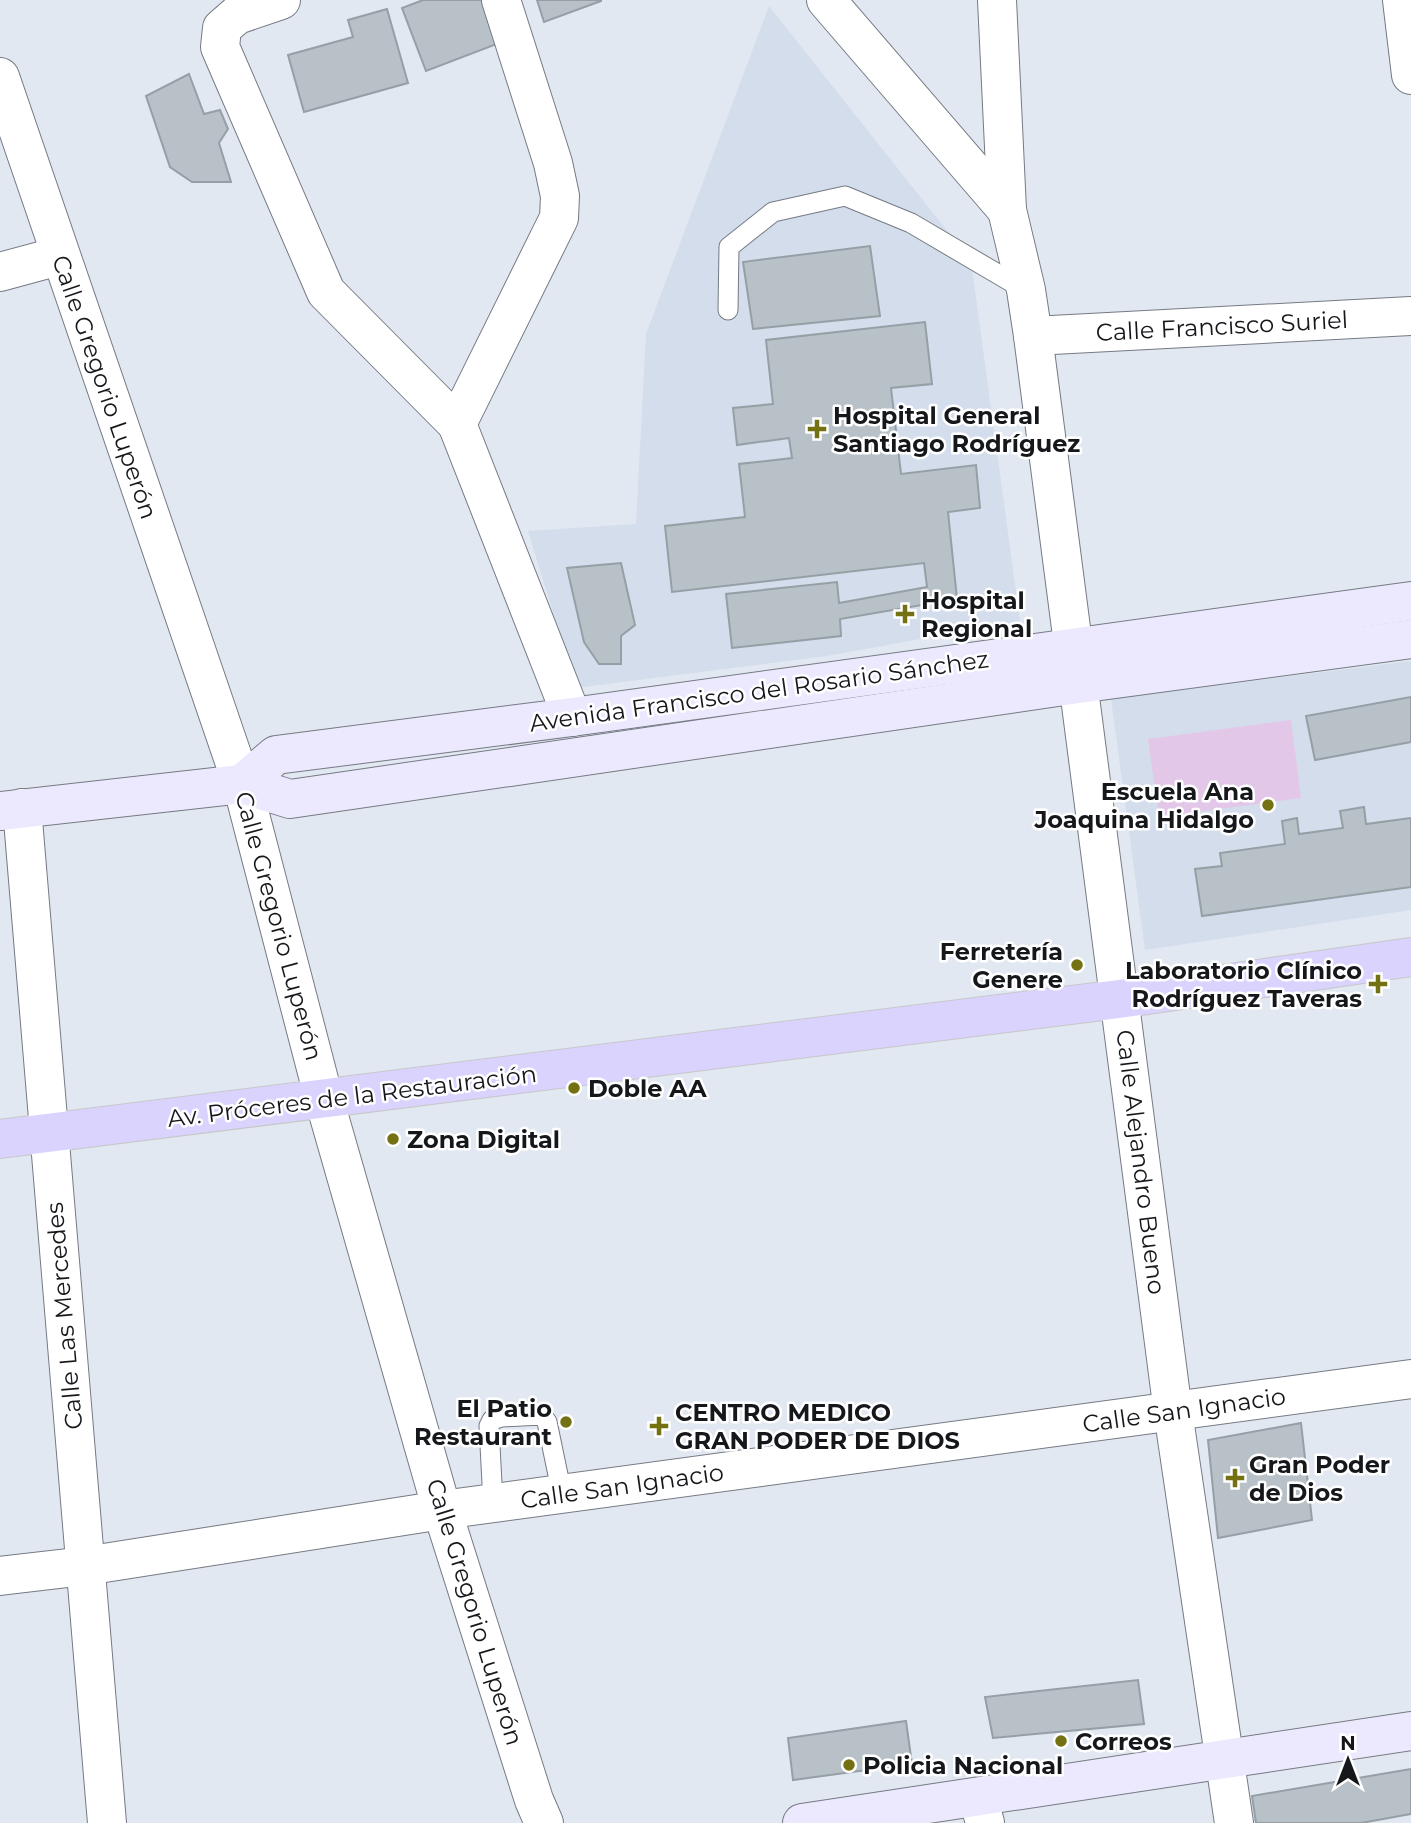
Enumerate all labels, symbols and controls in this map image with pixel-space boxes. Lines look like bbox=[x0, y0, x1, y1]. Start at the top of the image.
street label: Calle Gregorio Luperón bbox=[46, 251, 164, 523]
street label: Calle Francisco Suriel bbox=[1095, 305, 1349, 347]
place label: Hospital General Santiago Rodríguez bbox=[833, 401, 1080, 458]
marker: Hospital General Santiago Rodríguez bbox=[807, 419, 827, 439]
place label: Hospital Regional bbox=[921, 586, 1032, 643]
marker: Hospital Regional bbox=[895, 604, 915, 624]
street label: Avenida Francisco del Rosario Sánchez bbox=[527, 644, 991, 738]
place label: Escuela Ana Joaquina Hidalgo bbox=[1033, 777, 1254, 834]
street label: Calle Gregorio Luperón bbox=[229, 788, 329, 1064]
marker: Escuela Ana Joaquina Hidalgo bbox=[1260, 797, 1276, 813]
place label: Ferretería Genere bbox=[940, 937, 1063, 994]
place label: Laboratorio Clínico Rodríguez Taveras bbox=[1125, 956, 1362, 1013]
marker: Ferretería Genere bbox=[1069, 957, 1085, 973]
marker: Laboratorio Clínico Rodríguez Taveras bbox=[1368, 974, 1388, 994]
street label: Calle Alejandro Bueno bbox=[1110, 1028, 1172, 1296]
street label: Av. Próceres de la Restauración bbox=[166, 1059, 538, 1133]
place label: Doble AA bbox=[588, 1074, 707, 1103]
marker: Doble AA bbox=[566, 1080, 582, 1096]
place label: Zona Digital bbox=[407, 1125, 560, 1154]
marker: Zona Digital bbox=[385, 1131, 401, 1147]
street label: Calle Las Mercedes bbox=[40, 1201, 88, 1431]
street label: Calle San Ignacio bbox=[1080, 1381, 1288, 1439]
place label: El Patio Restaurant bbox=[414, 1394, 553, 1451]
place label: CENTRO MEDICO GRAN PODER DE DIOS bbox=[675, 1398, 960, 1455]
marker: El Patio Restaurant bbox=[558, 1414, 574, 1430]
marker: CENTRO MEDICO GRAN PODER DE DIOS bbox=[649, 1416, 669, 1436]
place label: Gran Poder de Dios bbox=[1249, 1450, 1390, 1507]
street label: Calle San Ignacio bbox=[518, 1457, 726, 1515]
marker: Gran Poder de Dios bbox=[1227, 1470, 1243, 1486]
street label: Calle Gregorio Luperón bbox=[421, 1475, 529, 1749]
north arrow bbox=[1313, 1725, 1383, 1795]
place label: Correos bbox=[1075, 1727, 1172, 1756]
text: N bbox=[1340, 1732, 1356, 1755]
marker: Correos bbox=[1053, 1733, 1069, 1749]
place label: Policia Nacional bbox=[863, 1751, 1063, 1780]
marker: Policia Nacional bbox=[841, 1757, 857, 1773]

